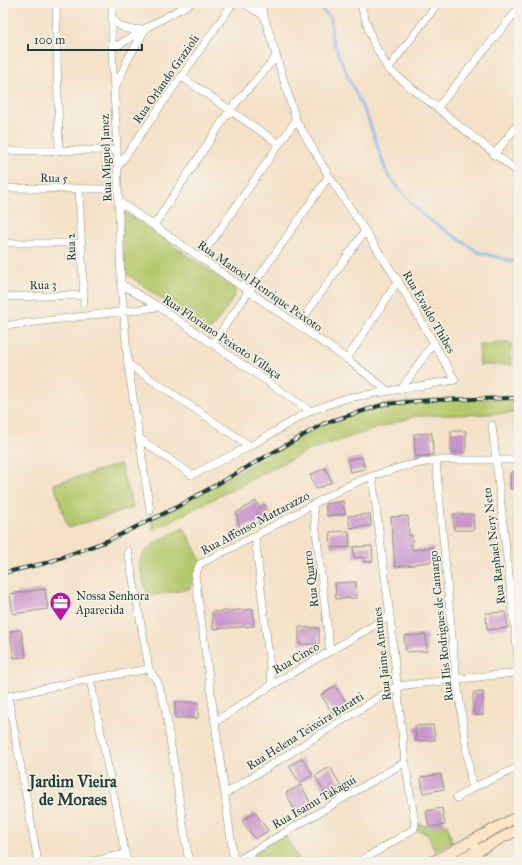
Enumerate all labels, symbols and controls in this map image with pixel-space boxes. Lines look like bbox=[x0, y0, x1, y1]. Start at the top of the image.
scale bar bbox=[28, 26, 142, 52]
street label: Rua Orlando Grazioli bbox=[130, 31, 202, 126]
text: 100 m bbox=[34, 33, 65, 47]
street label: Rua Miguel Janez bbox=[97, 113, 116, 202]
street label: Rua 5 bbox=[40, 171, 69, 185]
street label: Rua 2 bbox=[64, 233, 78, 261]
street label: Rua Manoel Henrique Peixoto bbox=[194, 238, 325, 335]
street label: Rua Evaldo Thibes bbox=[400, 268, 458, 356]
street label: Rua 3 bbox=[29, 278, 57, 292]
street label: Rua Floriano Peixoto Villaça bbox=[160, 292, 285, 382]
street label: Rua Raphael Nery Neto bbox=[480, 487, 508, 605]
street label: Rua Affonso Mattarazzo bbox=[198, 488, 312, 558]
street label: Rua Quatro bbox=[301, 550, 321, 608]
street label: Rua Ilis Rodrigues de Camargo bbox=[426, 550, 457, 702]
place label: Nossa Senhora Aparecida bbox=[75, 589, 150, 617]
office icon: Nossa Senhora Aparecida bbox=[48, 590, 74, 623]
street label: Rua Jaime Antunes bbox=[370, 606, 395, 701]
street label: Rua Cinco bbox=[270, 639, 322, 677]
street label: Rua Helena Teixeira Baratti bbox=[244, 689, 367, 773]
district label: Jardim Vieira de Moraes bbox=[27, 772, 118, 809]
street label: Rua Isamu Takagui bbox=[270, 772, 360, 833]

